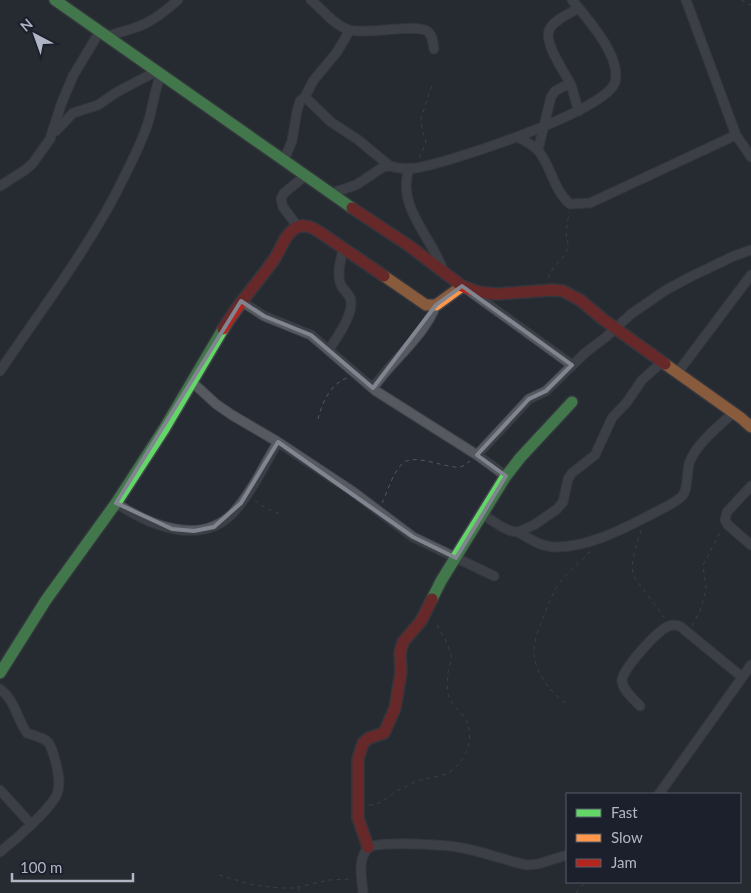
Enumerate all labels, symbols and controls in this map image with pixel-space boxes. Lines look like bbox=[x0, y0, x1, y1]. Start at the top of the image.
north arrow bbox=[10, 10, 60, 60]
text: N bbox=[16, 15, 36, 35]
legend bbox=[566, 793, 741, 883]
text: Fast bbox=[611, 803, 638, 821]
text: Slow bbox=[611, 828, 643, 846]
scale bar bbox=[12, 850, 134, 882]
text: Jam bbox=[611, 853, 637, 871]
text: 100 m bbox=[20, 858, 62, 876]

